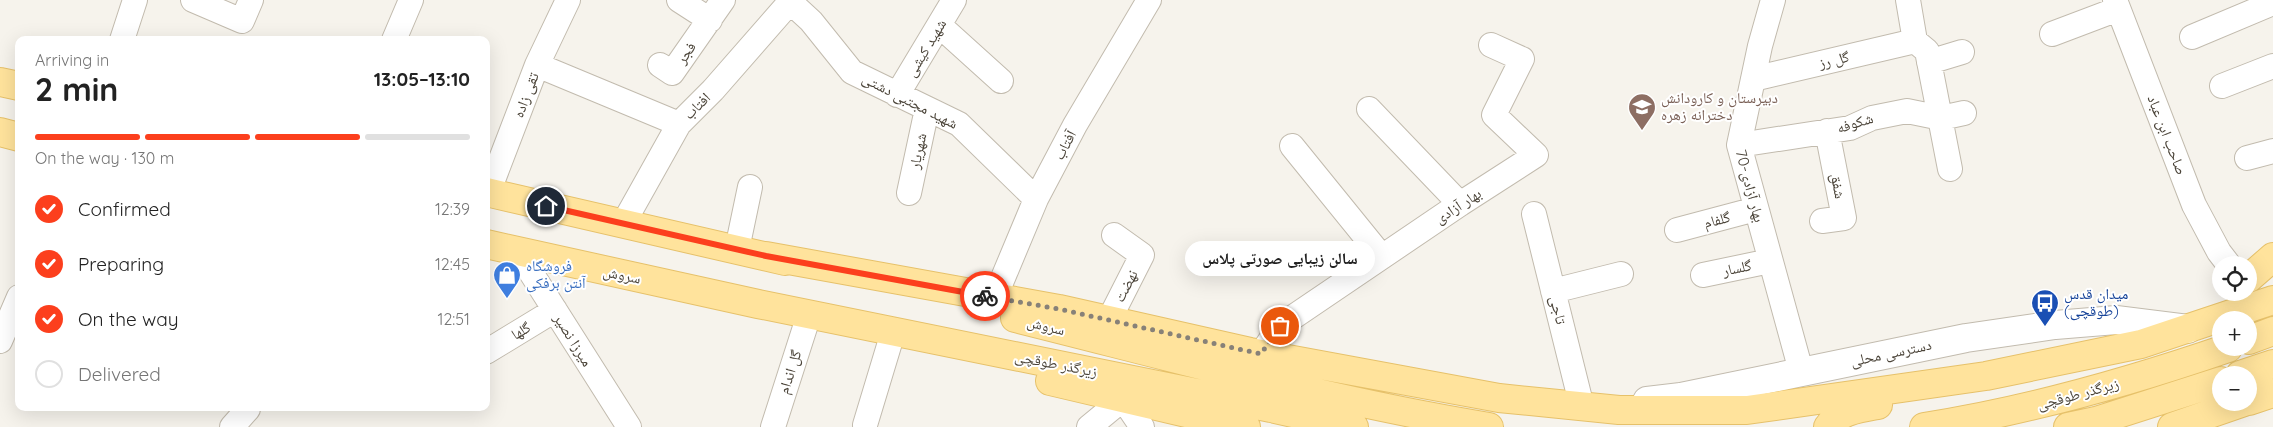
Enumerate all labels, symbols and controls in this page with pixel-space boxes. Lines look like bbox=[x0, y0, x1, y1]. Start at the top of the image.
street label: شهید کیشی bbox=[901, 15, 951, 81]
street label: فجر bbox=[671, 38, 700, 68]
street label: گل رز bbox=[1816, 47, 1852, 73]
text: Arriving in bbox=[35, 50, 109, 70]
text: 13:05–13:10 bbox=[374, 67, 470, 91]
street label: شهید مجتبی دشتی bbox=[859, 68, 961, 134]
text: 2 min bbox=[35, 69, 118, 109]
street label: تقی زاده bbox=[508, 69, 544, 121]
street label: افتاب bbox=[679, 88, 714, 123]
place label: دبیرستان و کارودانش دخترانه زهره bbox=[1661, 88, 1778, 124]
school or university icon: دبیرستان و کارودانش دخترانه زهره bbox=[1627, 92, 1657, 131]
street label: صاحب ابن عباد bbox=[2143, 92, 2191, 178]
street label: شکوفه bbox=[1834, 108, 1875, 137]
street label: آفتاب bbox=[1049, 126, 1081, 163]
street label: شهریار bbox=[904, 131, 931, 172]
street label: 70-بهار آزادی bbox=[1731, 147, 1769, 225]
text: On the way · 130 m bbox=[35, 148, 174, 168]
street label: شفق bbox=[1826, 172, 1850, 200]
street label: بهار آزادی bbox=[1431, 183, 1485, 229]
pin bbox=[525, 185, 567, 227]
icon: home bbox=[532, 192, 560, 220]
icon: check bbox=[35, 195, 63, 223]
text: Confirmed bbox=[78, 197, 171, 221]
text: 12:39 bbox=[435, 199, 470, 219]
street label: گلفام bbox=[1701, 207, 1733, 233]
callout: سالن زیبایی صورتی پلاس bbox=[1185, 241, 1375, 276]
text: سالن زیبایی صورتی پلاس bbox=[1202, 248, 1358, 268]
icon: check bbox=[35, 250, 63, 278]
text: Preparing bbox=[78, 252, 164, 276]
text: 12:45 bbox=[435, 254, 470, 274]
street label: گلسار bbox=[1720, 255, 1754, 280]
place label: فروشگاه آنتن برفکی bbox=[526, 256, 587, 293]
map controls bbox=[2212, 256, 2257, 411]
button: locate bbox=[2212, 256, 2257, 301]
shop icon: فروشگاه آنتن برفکی bbox=[492, 260, 522, 299]
street label: سروش bbox=[601, 261, 643, 289]
street label: نهضت bbox=[1109, 266, 1142, 305]
courier bbox=[960, 271, 1010, 321]
icon: bike bbox=[971, 282, 999, 310]
place label: میدان قدس (طوقچی) bbox=[2064, 284, 2129, 321]
bus stop icon: میدان قدس (طوقچی) bbox=[2030, 288, 2060, 327]
street label: تاجی bbox=[1545, 294, 1571, 327]
icon: check bbox=[35, 305, 63, 333]
pin bbox=[1259, 305, 1301, 347]
text: On the way bbox=[78, 307, 179, 331]
text: 12:51 bbox=[438, 309, 470, 329]
street label: میرزا نصیر bbox=[549, 309, 597, 370]
button: + bbox=[2212, 311, 2257, 356]
street label: سروش bbox=[1025, 312, 1067, 340]
icon: bag bbox=[1266, 312, 1294, 340]
street label: گلها bbox=[508, 317, 534, 344]
street label: دسترسی محلی bbox=[1849, 335, 1933, 371]
street label: زیرگذر طوقچی bbox=[1013, 346, 1099, 382]
street label: گل اندام bbox=[774, 347, 807, 396]
text: Delivered bbox=[78, 362, 161, 386]
button: − bbox=[2212, 366, 2257, 411]
street label: زیرگذر طوقچی bbox=[2035, 373, 2121, 414]

